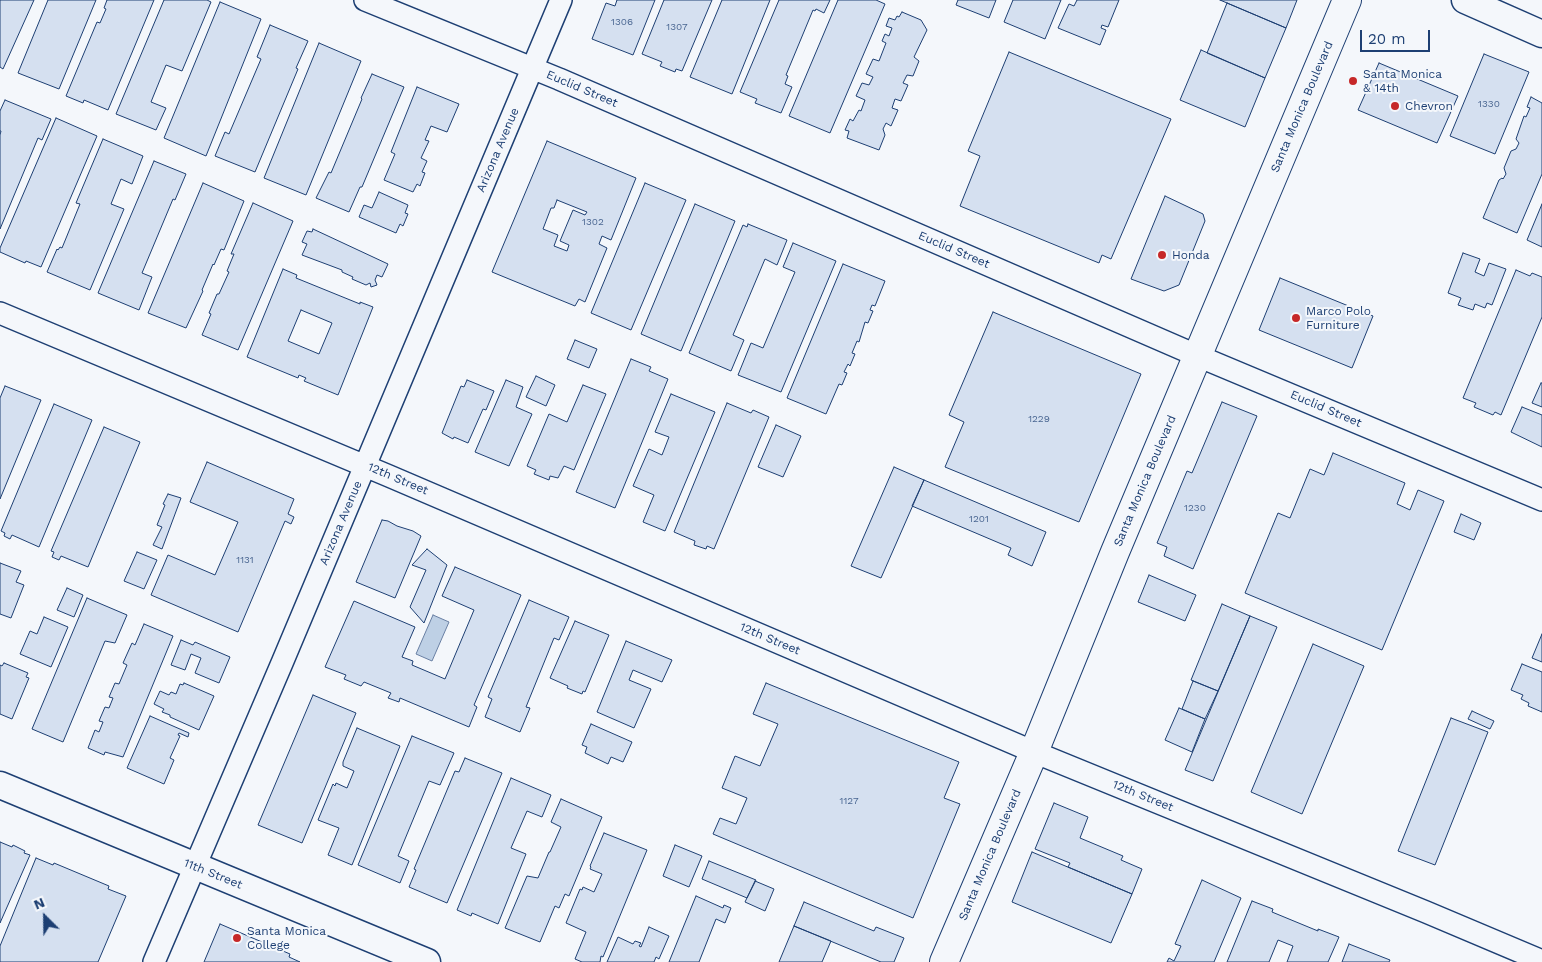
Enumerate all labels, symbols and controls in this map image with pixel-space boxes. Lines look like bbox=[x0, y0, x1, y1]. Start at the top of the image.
house number: 1306 bbox=[611, 16, 633, 28]
scale bar bbox=[1362, 20, 1432, 52]
house number: 1307 bbox=[666, 21, 688, 33]
text: 20 m bbox=[1368, 30, 1406, 48]
street label: Santa Monica Boulevard bbox=[1268, 39, 1336, 175]
street label: Euclid Street bbox=[544, 67, 620, 111]
place label: Santa Monica & 14th bbox=[1363, 67, 1442, 95]
marker: Santa Monica & 14th bbox=[1347, 75, 1359, 87]
house number: 1330 bbox=[1478, 98, 1500, 110]
place label: Chevron bbox=[1405, 99, 1453, 113]
marker: Chevron bbox=[1389, 100, 1401, 112]
street label: Arizona Avenue bbox=[474, 106, 522, 194]
house number: 1302 bbox=[582, 216, 604, 228]
street label: Euclid Street bbox=[916, 228, 992, 272]
place label: Honda bbox=[1172, 248, 1210, 262]
marker: Honda bbox=[1156, 249, 1168, 261]
place label: Marco Polo Furniture bbox=[1306, 304, 1371, 332]
marker: Marco Polo Furniture bbox=[1290, 312, 1302, 324]
street label: Euclid Street bbox=[1288, 387, 1364, 431]
house number: 1229 bbox=[1028, 413, 1050, 425]
street label: Santa Monica Boulevard bbox=[1111, 413, 1179, 549]
street label: 12th Street bbox=[366, 460, 430, 498]
street label: Arizona Avenue bbox=[317, 479, 365, 567]
house number: 1230 bbox=[1184, 502, 1206, 514]
house number: 1201 bbox=[969, 513, 989, 525]
house number: 1131 bbox=[236, 554, 254, 566]
street label: 12th Street bbox=[738, 620, 802, 658]
street label: 12th Street bbox=[1110, 777, 1176, 815]
street label: Santa Monica Boulevard bbox=[956, 787, 1024, 923]
house number: 1127 bbox=[839, 795, 859, 807]
street label: 11th Street bbox=[182, 856, 244, 892]
north arrow bbox=[20, 892, 70, 942]
text: N bbox=[31, 894, 47, 913]
place label: Santa Monica College bbox=[247, 924, 326, 952]
marker: Santa Monica College bbox=[231, 932, 243, 944]

